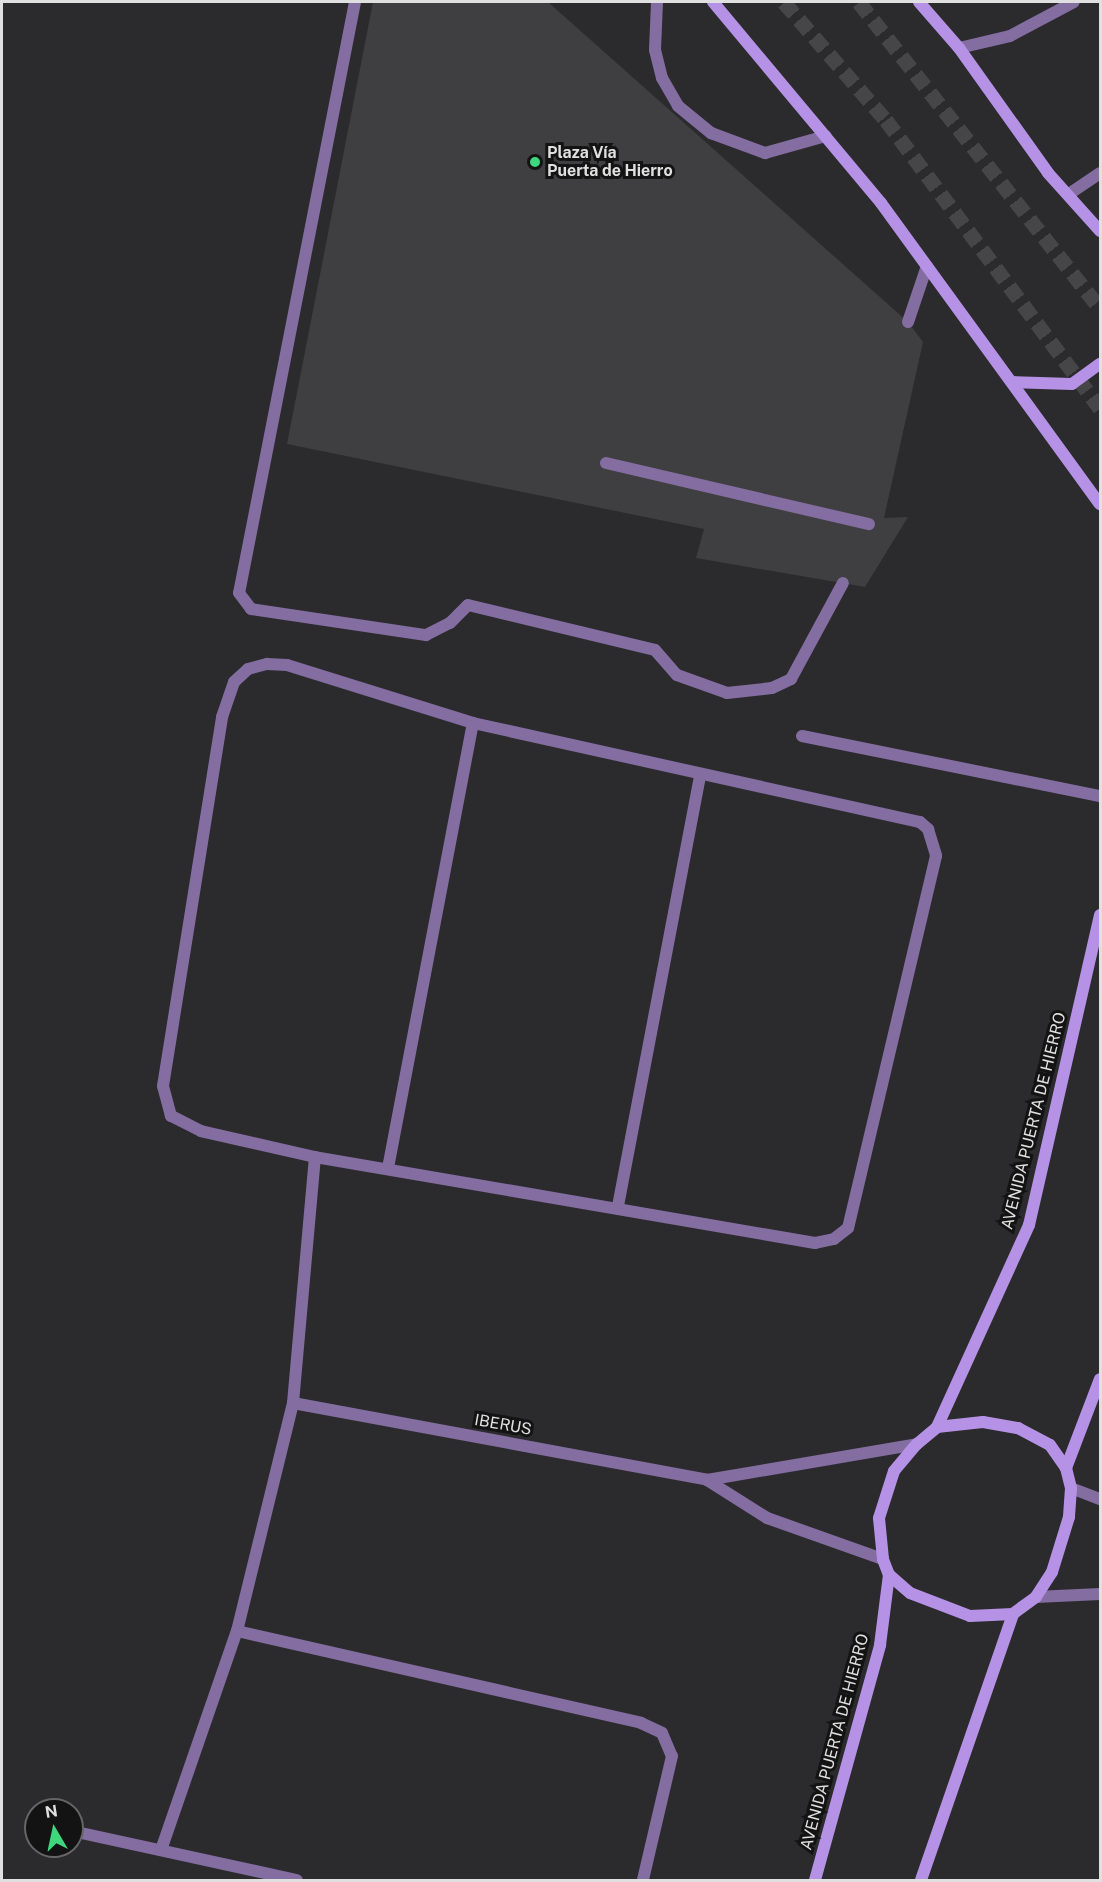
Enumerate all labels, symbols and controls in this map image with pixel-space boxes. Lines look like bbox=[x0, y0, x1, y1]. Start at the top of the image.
place label: Plaza Vía Puerta de Hierro bbox=[547, 143, 673, 181]
marker: Plaza Vía Puerta de Hierro bbox=[528, 155, 542, 169]
street label: AVENIDA PUERTA DE HIERRO bbox=[998, 1010, 1070, 1232]
street label: IBERUS bbox=[473, 1411, 533, 1439]
street label: AVENIDA PUERTA DE HIERRO bbox=[797, 1632, 873, 1852]
north arrow bbox=[24, 1798, 84, 1858]
text: N bbox=[44, 1801, 59, 1822]

